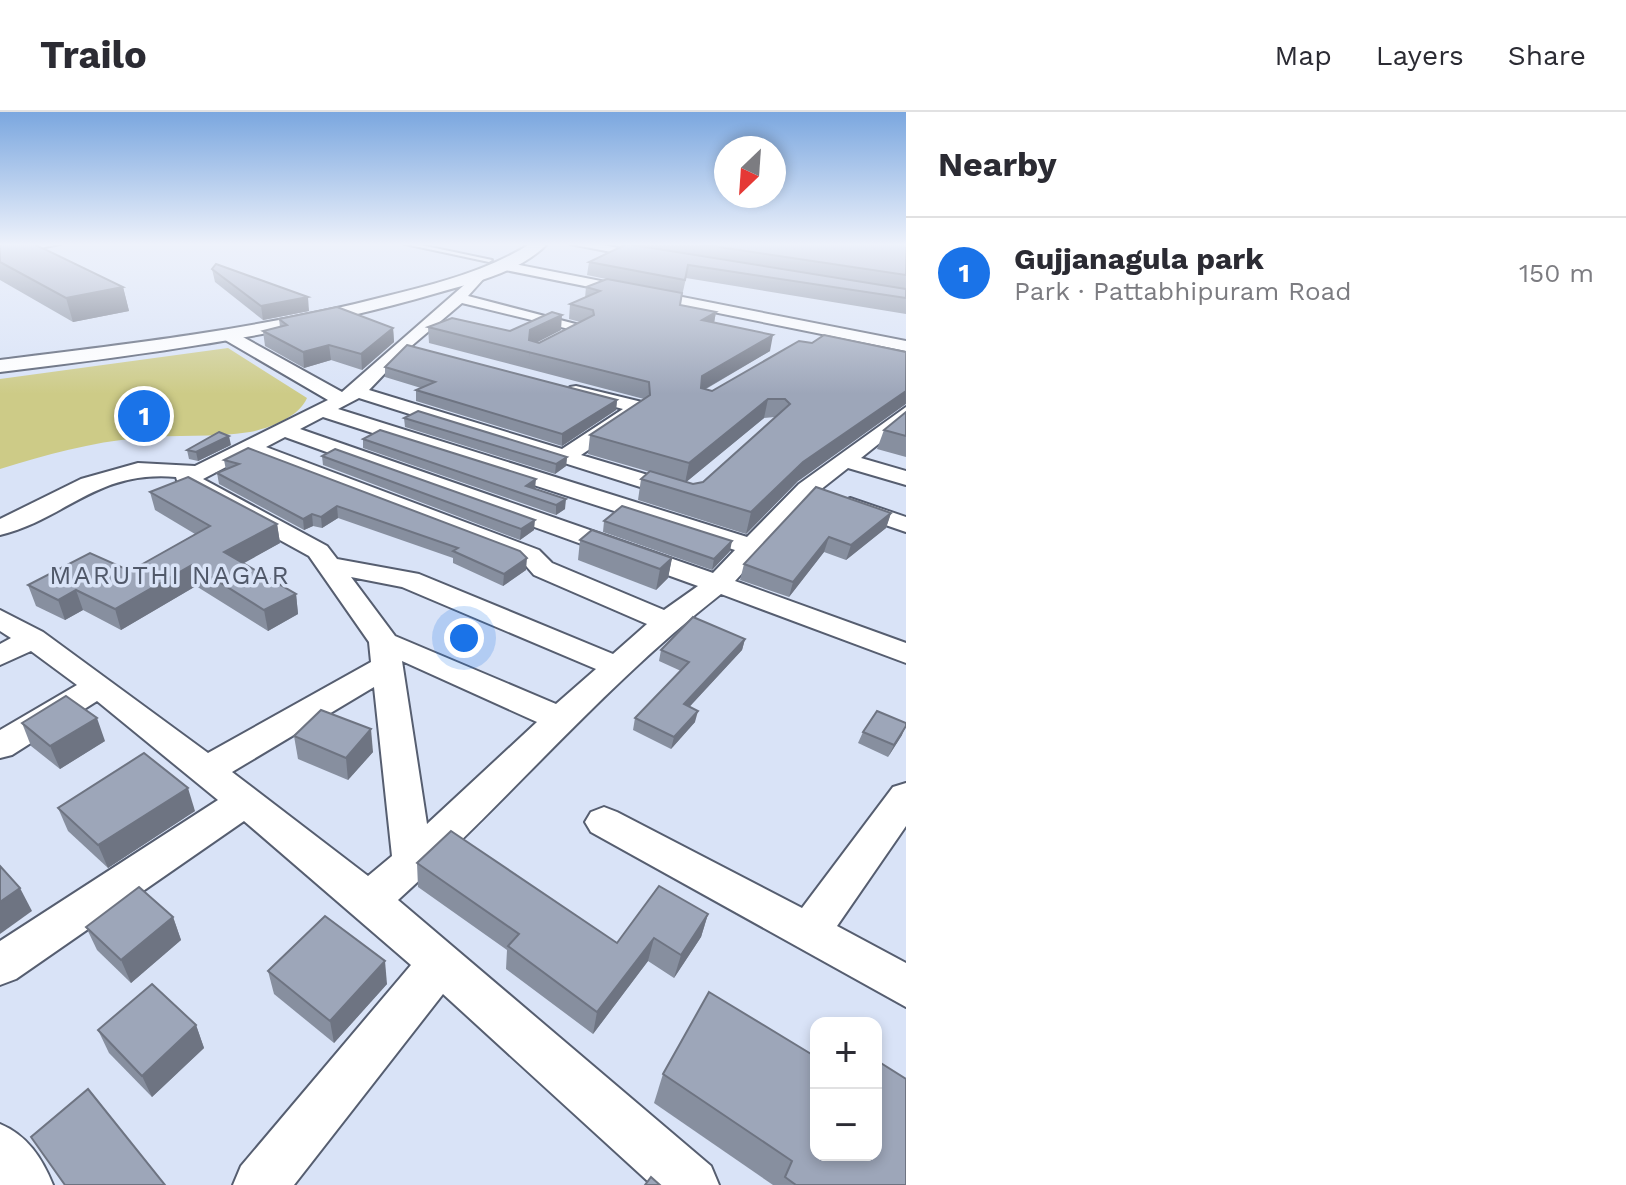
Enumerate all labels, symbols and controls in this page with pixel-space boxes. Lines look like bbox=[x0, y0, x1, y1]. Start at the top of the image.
text: Trailo bbox=[40, 33, 147, 77]
text: Map bbox=[1275, 39, 1332, 72]
text: Layers bbox=[1376, 39, 1464, 72]
text: Share bbox=[1508, 39, 1586, 72]
north arrow bbox=[714, 136, 786, 208]
text: Nearby bbox=[938, 144, 1057, 184]
text: Gujjanagula park bbox=[1014, 241, 1264, 276]
text: 1 bbox=[958, 258, 970, 288]
text: 150 m bbox=[1519, 258, 1594, 288]
text: Park · Pattabhipuram Road bbox=[1014, 276, 1352, 306]
pin: 1 bbox=[118, 386, 170, 446]
district label: MARUTHI NAGAR bbox=[49, 560, 291, 590]
your location bbox=[444, 618, 484, 658]
map controls bbox=[810, 1017, 882, 1161]
button: + bbox=[810, 1017, 882, 1089]
button: − bbox=[810, 1089, 882, 1161]

